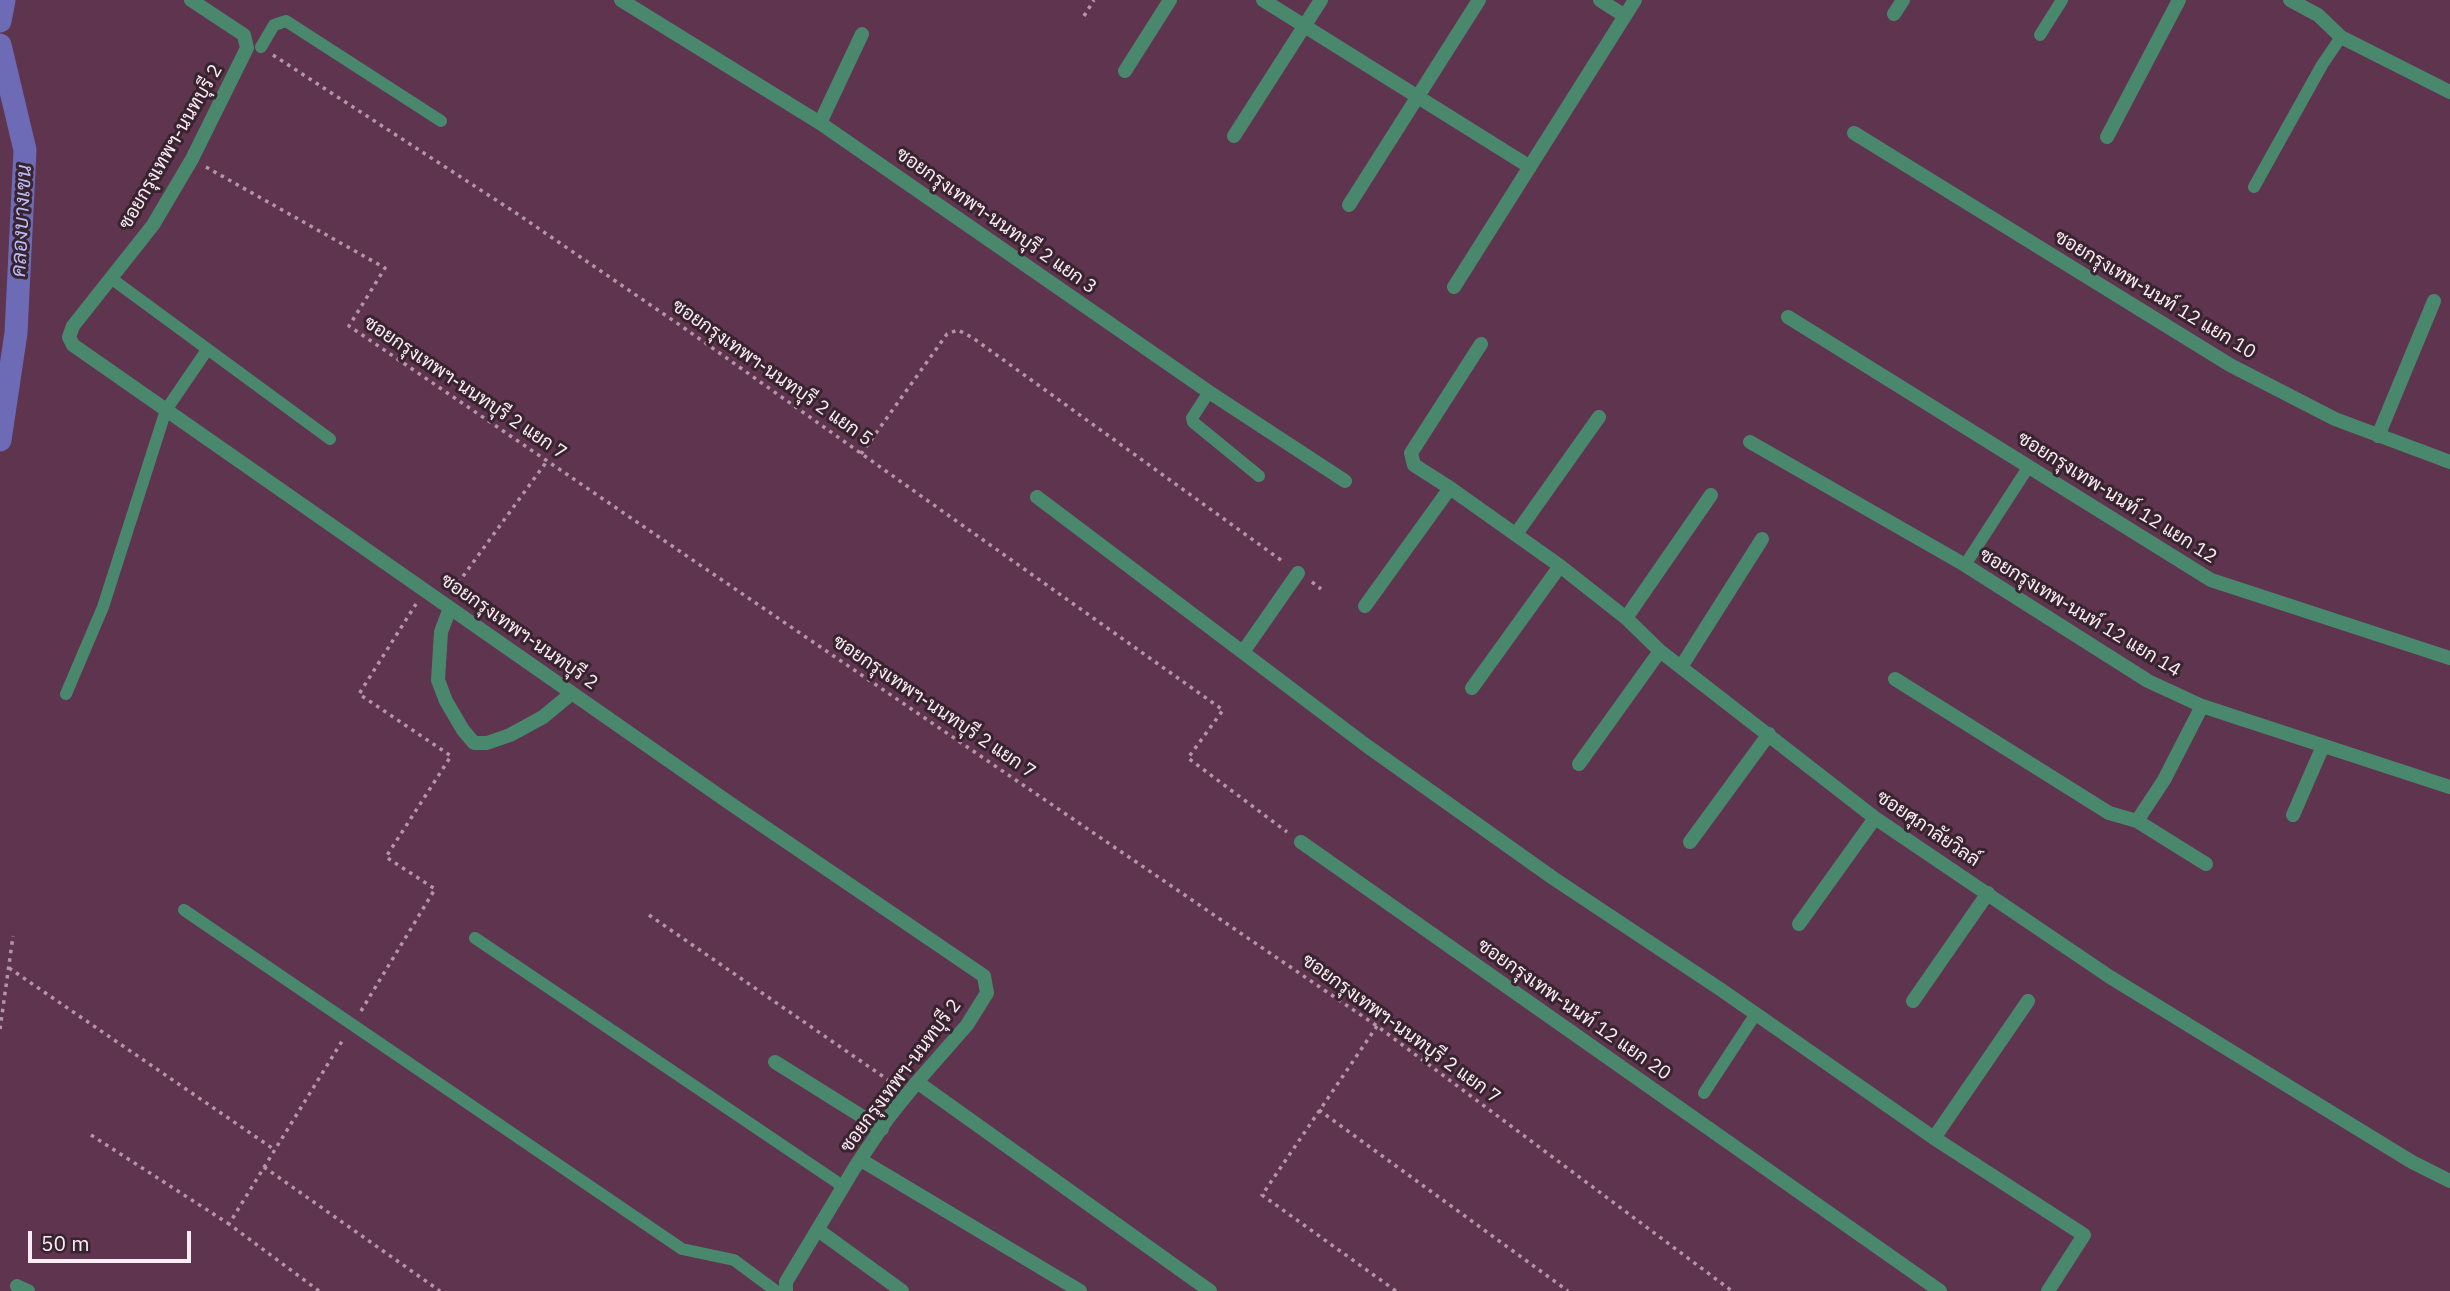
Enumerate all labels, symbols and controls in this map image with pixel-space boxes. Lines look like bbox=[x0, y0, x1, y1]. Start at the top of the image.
street label: ซอยกรุงเทพฯ-นนทบุรี 2 bbox=[114, 61, 228, 233]
street label: ซอยกรุงเทพฯ-นนทบุรี 2 แยก 3 bbox=[891, 143, 1101, 299]
water label: คลองบางเขน bbox=[6, 164, 38, 278]
street label: ซอยกรุงเทพ-นนท์ 12 แยก 10 bbox=[2050, 226, 2260, 364]
street label: ซอยกรุงเทพฯ-นนทบุรี 2 แยก 5 bbox=[667, 295, 877, 451]
street label: ซอยกรุงเทพฯ-นนทบุรี 2 แยก 7 bbox=[359, 312, 571, 464]
street label: ซอยกรุงเทพ-นนท์ 12 แยก 12 bbox=[2013, 427, 2221, 569]
street label: ซอยกรุงเทพ-นนท์ 12 แยก 14 bbox=[1975, 544, 2185, 682]
street label: ซอยกรุงเทพฯ-นนทบุรี 2 bbox=[436, 569, 602, 695]
street label: ซอยกรุงเทพฯ-นนทบุรี 2 แยก 7 bbox=[828, 631, 1040, 783]
street label: ซอยศุภาลัยวิลล์ bbox=[1872, 786, 1984, 872]
street label: ซอยกรุงเทพ-นนท์ 12 แยก 20 bbox=[1473, 935, 1675, 1085]
street label: ซอยกรุงเทพฯ-นนทบุรี 2 แยก 7 bbox=[1297, 949, 1505, 1109]
street label: ซอยกรุงเทพฯ-นนทบุรี 2 bbox=[836, 995, 966, 1157]
scale bar bbox=[32, 1218, 194, 1262]
text: 50 m bbox=[41, 1229, 90, 1257]

